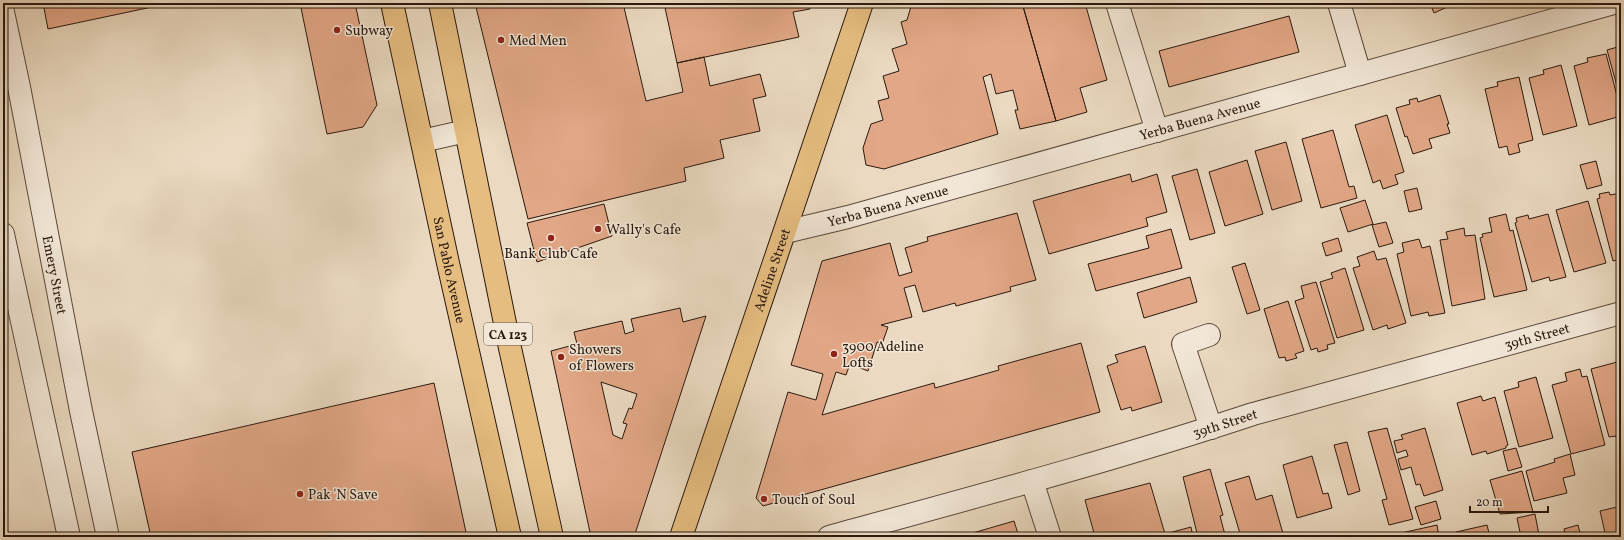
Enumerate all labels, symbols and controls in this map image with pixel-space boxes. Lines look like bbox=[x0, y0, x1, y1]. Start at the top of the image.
place label: Subway bbox=[345, 22, 394, 41]
marker: Subway bbox=[332, 25, 342, 35]
place label: Med Men bbox=[509, 32, 567, 51]
marker: Med Men bbox=[496, 35, 506, 45]
street label: Yerba Buena Avenue bbox=[1138, 94, 1263, 146]
street label: Yerba Buena Avenue bbox=[826, 181, 951, 233]
street label: San Pablo Avenue bbox=[427, 215, 469, 326]
place label: Wally's Cafe bbox=[606, 221, 681, 240]
marker: Wally's Cafe bbox=[593, 224, 603, 234]
street label: Adeline Street bbox=[750, 226, 796, 315]
marker: Bank Club Cafe bbox=[546, 233, 556, 243]
street label: Emery Street bbox=[37, 234, 70, 316]
place label: Bank Club Cafe bbox=[504, 245, 598, 264]
street label: 39th Street bbox=[1503, 319, 1572, 356]
road number: CA 123 bbox=[484, 323, 532, 345]
place label: 3900 Adeline Lofts bbox=[842, 338, 924, 373]
place label: Showers of Flowers bbox=[569, 341, 634, 376]
marker: 3900 Adeline Lofts bbox=[829, 349, 839, 359]
marker: Showers of Flowers bbox=[556, 352, 566, 362]
street label: 39th Street bbox=[1191, 405, 1260, 444]
place label: Pak 'N Save bbox=[308, 486, 378, 505]
scale bar bbox=[1470, 488, 1548, 514]
marker: Pak 'N Save bbox=[295, 489, 305, 499]
place label: Touch of Soul bbox=[772, 491, 855, 510]
marker: Touch of Soul bbox=[759, 494, 769, 504]
text: 20 m bbox=[1476, 495, 1503, 511]

